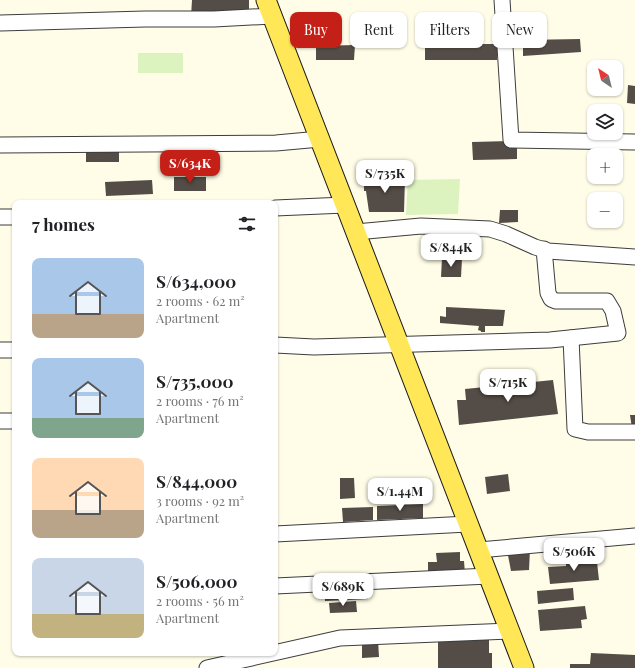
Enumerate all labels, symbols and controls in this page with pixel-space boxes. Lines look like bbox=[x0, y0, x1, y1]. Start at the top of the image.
chip: Buy bbox=[290, 12, 342, 48]
chip: Rent bbox=[350, 12, 407, 48]
chip: Filters bbox=[415, 12, 484, 48]
chip: New bbox=[492, 12, 547, 48]
north arrow bbox=[587, 60, 623, 96]
map controls bbox=[587, 60, 623, 228]
button: layers bbox=[587, 104, 623, 140]
button: + bbox=[587, 148, 623, 184]
pin: S/634K bbox=[157, 150, 223, 184]
text: S/634K bbox=[169, 154, 211, 171]
pin: S/735K bbox=[352, 160, 418, 194]
text: S/735K bbox=[365, 164, 405, 181]
button: − bbox=[587, 192, 623, 228]
text: 7 homes bbox=[32, 213, 95, 235]
icon: filters bbox=[236, 213, 258, 235]
pin: S/844K bbox=[418, 234, 484, 268]
text: S/844K bbox=[430, 238, 472, 255]
text: S/634,000 bbox=[156, 270, 236, 292]
icon: home bbox=[64, 274, 112, 322]
text: 2 rooms · 62 m² bbox=[156, 292, 245, 309]
text: Apartment bbox=[156, 309, 219, 326]
pin: S/715K bbox=[475, 369, 541, 403]
text: S/735,000 bbox=[156, 370, 234, 392]
text: S/715K bbox=[489, 373, 527, 390]
icon: home bbox=[64, 374, 112, 422]
text: 2 rooms · 76 m² bbox=[156, 392, 244, 409]
text: Apartment bbox=[156, 409, 219, 426]
text: S/844,000 bbox=[156, 470, 237, 492]
icon: home bbox=[64, 474, 112, 522]
pin: S/1.44M bbox=[363, 478, 437, 512]
text: S/1.44M bbox=[377, 482, 423, 499]
text: 3 rooms · 92 m² bbox=[156, 492, 244, 509]
text: Apartment bbox=[156, 509, 219, 526]
pin: S/506K bbox=[541, 538, 607, 572]
text: S/506K bbox=[553, 542, 595, 559]
text: S/506,000 bbox=[156, 570, 238, 592]
pin: S/689K bbox=[310, 573, 376, 607]
icon: home bbox=[64, 574, 112, 622]
text: S/689K bbox=[321, 577, 365, 594]
text: 2 rooms · 56 m² bbox=[156, 592, 244, 609]
text: Apartment bbox=[156, 609, 219, 626]

